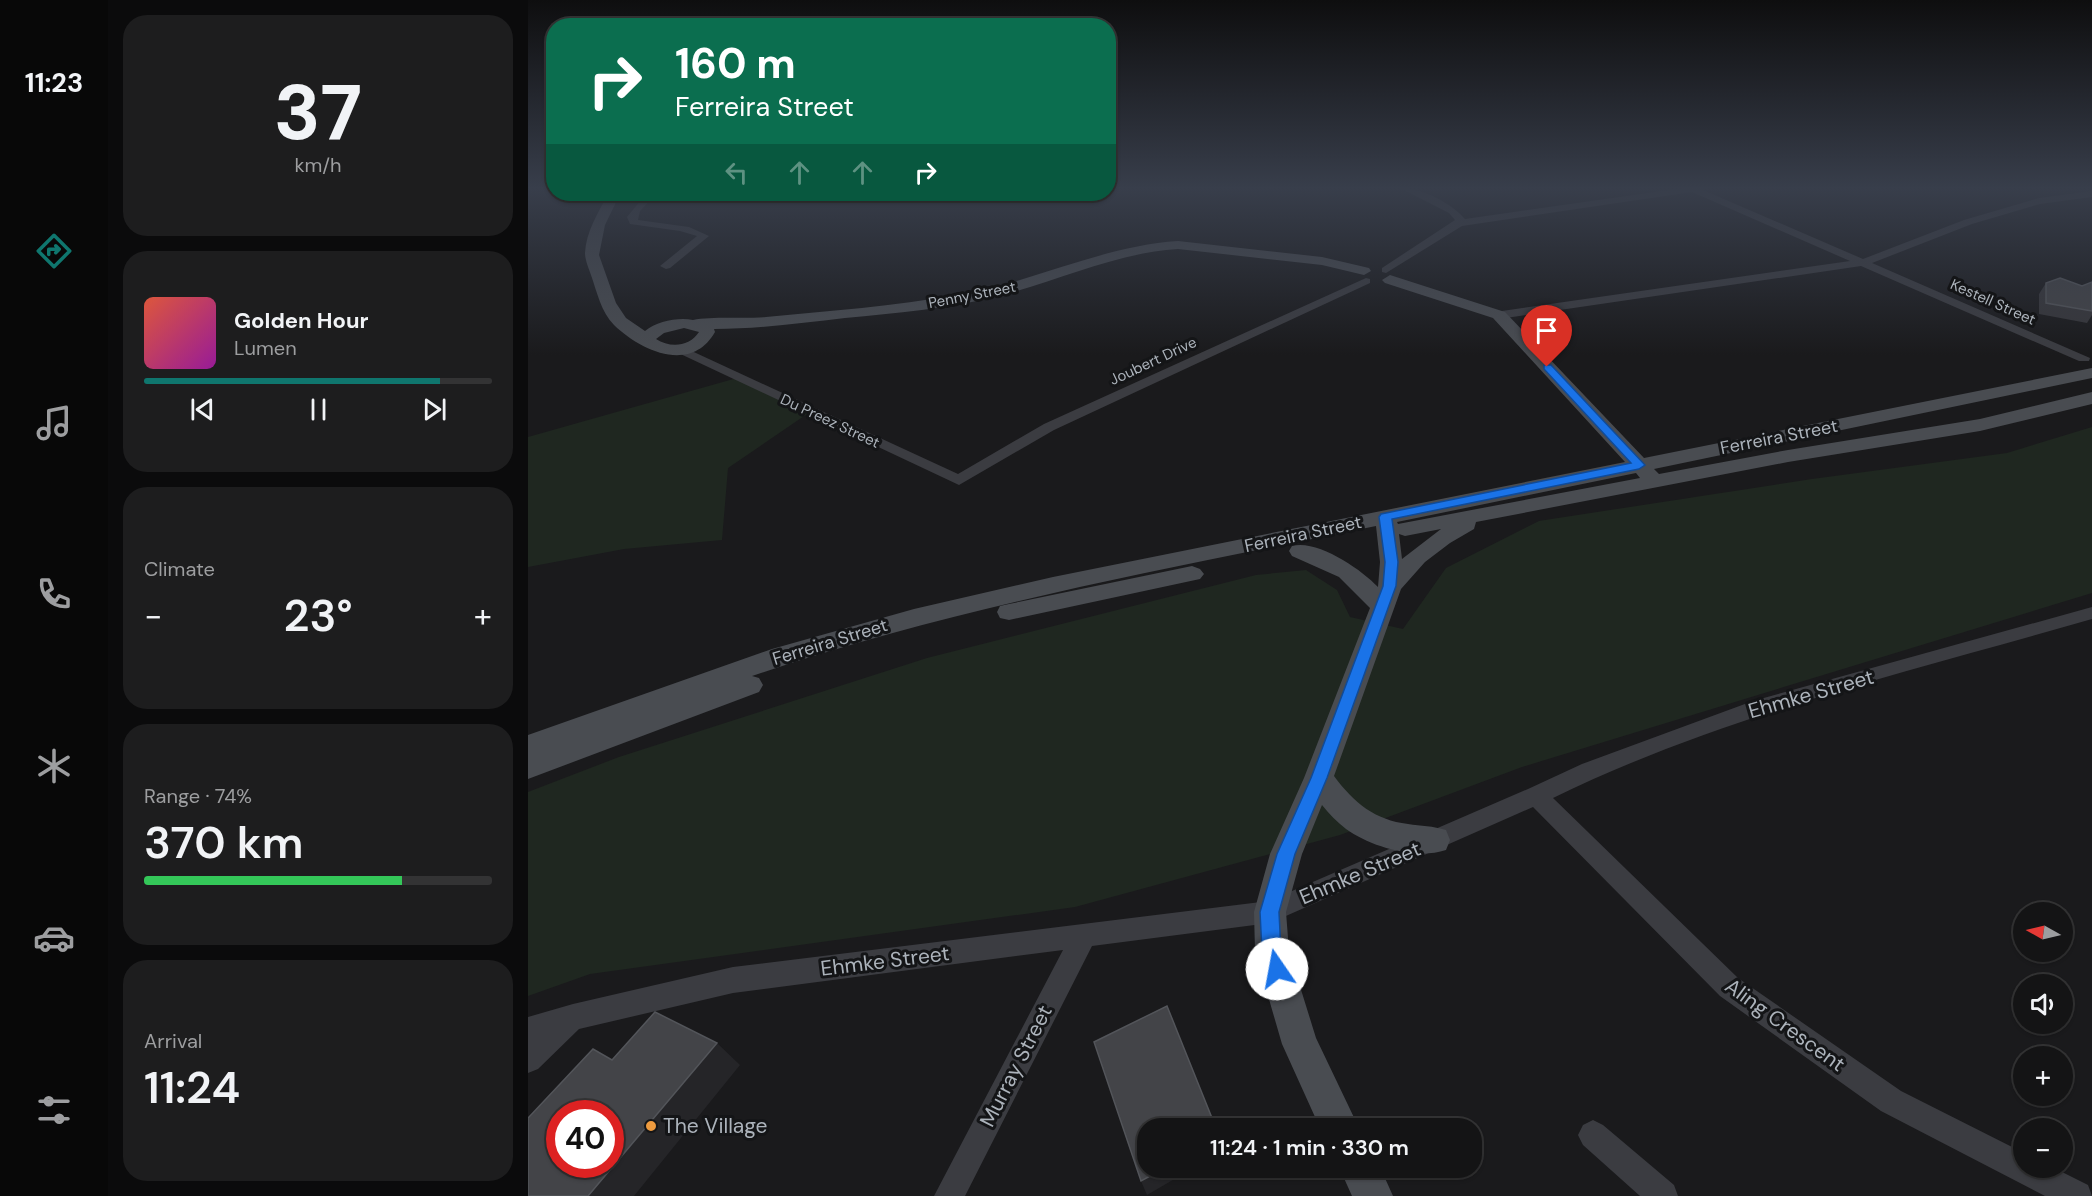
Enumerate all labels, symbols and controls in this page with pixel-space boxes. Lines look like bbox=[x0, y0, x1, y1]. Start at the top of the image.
text: 160 m bbox=[675, 36, 796, 91]
icon: right bbox=[576, 42, 654, 120]
text: 37 bbox=[274, 62, 362, 163]
text: 11:23 bbox=[25, 65, 83, 100]
text: Ferreira Street bbox=[675, 89, 854, 124]
text: km/h bbox=[294, 152, 342, 178]
icon: left bbox=[720, 156, 753, 189]
icon: ahead bbox=[783, 156, 816, 189]
icon: ahead bbox=[846, 156, 879, 189]
icon: right bbox=[909, 156, 942, 189]
icon: directions bbox=[33, 230, 75, 272]
street label: Kestell Street bbox=[1947, 274, 2039, 330]
street label: Penny Street bbox=[927, 277, 1018, 313]
pin bbox=[1521, 305, 1572, 367]
text: Golden Hour bbox=[234, 306, 369, 335]
icon: arrive bbox=[1530, 314, 1563, 347]
street label: Joubert Drive bbox=[1106, 332, 1200, 390]
text: Lumen bbox=[234, 335, 297, 361]
street label: Du Preez Street bbox=[777, 389, 883, 453]
icon: previous bbox=[186, 393, 219, 426]
icon: pause bbox=[302, 393, 335, 426]
icon: next bbox=[418, 393, 451, 426]
icon: music bbox=[33, 402, 75, 444]
street label: Ferreira Street bbox=[1718, 414, 1840, 460]
street label: Ferreira Street bbox=[1242, 510, 1364, 558]
text: Climate bbox=[144, 556, 215, 582]
icon: phone bbox=[33, 573, 75, 615]
text: 23° bbox=[284, 586, 353, 645]
text: − bbox=[144, 594, 162, 637]
text: + bbox=[474, 594, 492, 637]
street label: Ferreira Street bbox=[769, 613, 891, 671]
street label: Ehmke Street bbox=[1745, 663, 1877, 725]
icon: climate bbox=[33, 745, 75, 787]
text: Range · 74% bbox=[144, 783, 252, 809]
text: 370 km bbox=[144, 813, 303, 872]
street label: Ehmke Street bbox=[1295, 835, 1425, 911]
north arrow bbox=[2013, 902, 2073, 962]
map controls bbox=[2013, 902, 2073, 1178]
icon: car bbox=[33, 917, 75, 959]
position arrow bbox=[1245, 937, 1309, 1001]
street label: Ehmke Street bbox=[819, 939, 951, 983]
street label: Aling Crescent bbox=[1719, 972, 1851, 1078]
button: sound bbox=[2013, 974, 2073, 1034]
street label: Murray Street bbox=[973, 1000, 1059, 1132]
text: Arrival bbox=[144, 1028, 202, 1054]
button: + bbox=[2013, 1046, 2073, 1106]
text: 11:24 bbox=[144, 1058, 240, 1117]
icon: filters bbox=[33, 1089, 75, 1131]
speed limit sign: 40 bbox=[546, 1100, 624, 1178]
place label: The Village bbox=[663, 1112, 768, 1140]
button: − bbox=[2013, 1118, 2073, 1178]
marker: The Village bbox=[644, 1119, 658, 1133]
text: 11:24 · 1 min · 330 m bbox=[1210, 1133, 1409, 1162]

